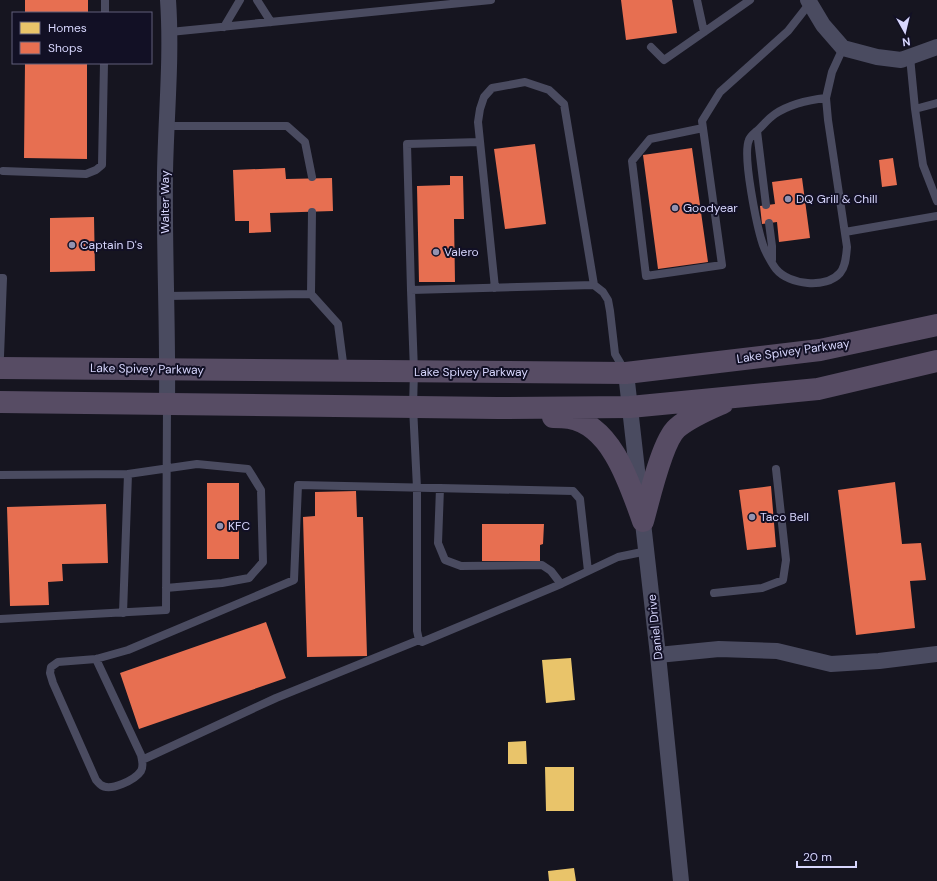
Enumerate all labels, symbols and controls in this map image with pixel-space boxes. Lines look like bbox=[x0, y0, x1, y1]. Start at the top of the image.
legend bbox=[12, 12, 152, 64]
north arrow bbox=[885, 12, 925, 52]
text: Homes bbox=[48, 20, 87, 36]
text: N bbox=[901, 34, 911, 49]
text: Shops bbox=[48, 40, 83, 56]
street label: Walter Way bbox=[157, 170, 173, 234]
place label: DQ Grill & Chill bbox=[796, 191, 877, 207]
marker: DQ Grill & Chill bbox=[783, 194, 793, 204]
place label: Goodyear bbox=[683, 200, 738, 216]
marker: Goodyear bbox=[670, 203, 680, 213]
place label: Captain D's bbox=[80, 237, 143, 253]
marker: Captain D's bbox=[67, 240, 77, 250]
place label: Valero bbox=[444, 244, 479, 260]
marker: Valero bbox=[431, 247, 441, 257]
street label: Lake Spivey Parkway bbox=[735, 335, 851, 367]
street label: Lake Spivey Parkway bbox=[90, 360, 204, 378]
street label: Lake Spivey Parkway bbox=[414, 364, 528, 380]
place label: Taco Bell bbox=[760, 509, 809, 525]
marker: Taco Bell bbox=[747, 512, 757, 522]
place label: KFC bbox=[228, 518, 250, 534]
marker: KFC bbox=[215, 521, 225, 531]
street label: Daniel Drive bbox=[644, 593, 666, 660]
scale bar bbox=[797, 843, 856, 869]
text: 20 m bbox=[803, 849, 832, 865]

